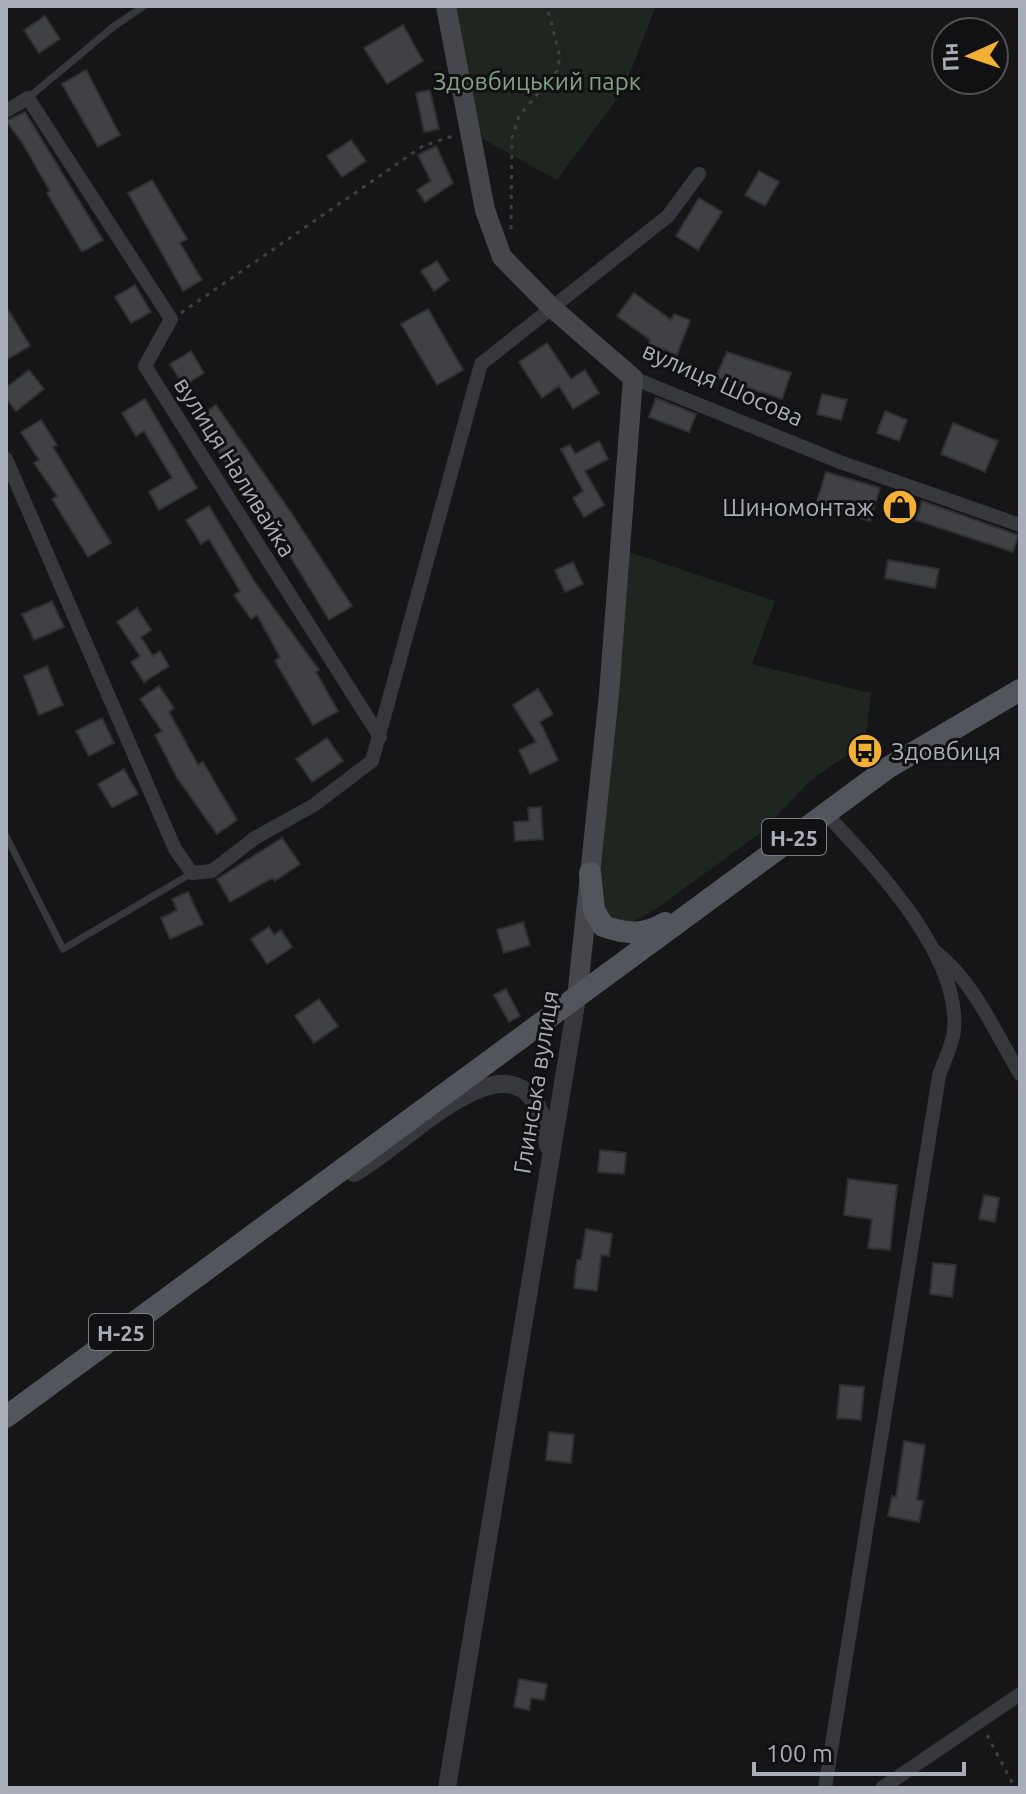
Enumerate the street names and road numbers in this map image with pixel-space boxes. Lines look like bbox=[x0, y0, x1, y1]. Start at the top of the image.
street label: вулиця Шосова bbox=[638, 336, 808, 432]
street label: вулиця Наливайка bbox=[169, 372, 301, 562]
road number: Н-25 bbox=[762, 819, 826, 855]
street label: Глинська вулиця bbox=[508, 988, 564, 1176]
road number: Н-25 bbox=[89, 1314, 153, 1350]

